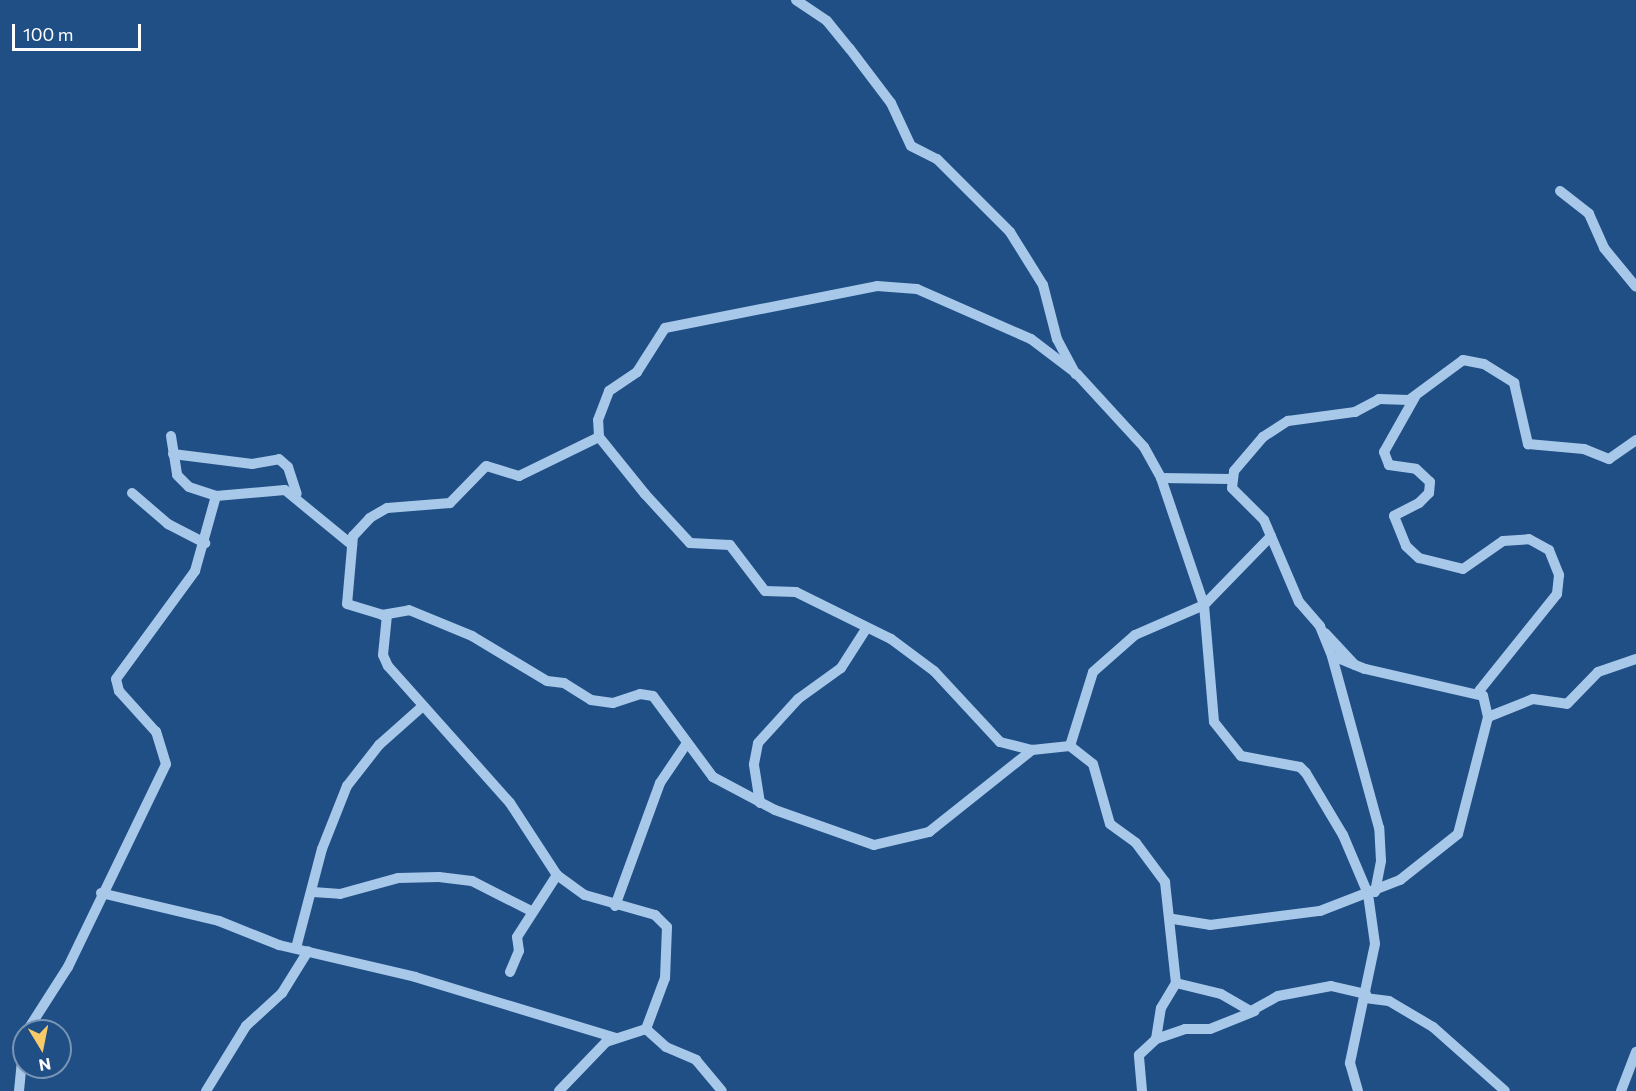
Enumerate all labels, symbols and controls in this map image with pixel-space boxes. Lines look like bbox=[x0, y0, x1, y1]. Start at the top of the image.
scale bar bbox=[15, 12, 144, 50]
text: 100 m bbox=[23, 23, 73, 45]
north arrow bbox=[12, 1019, 72, 1079]
text: N bbox=[37, 1055, 52, 1076]

